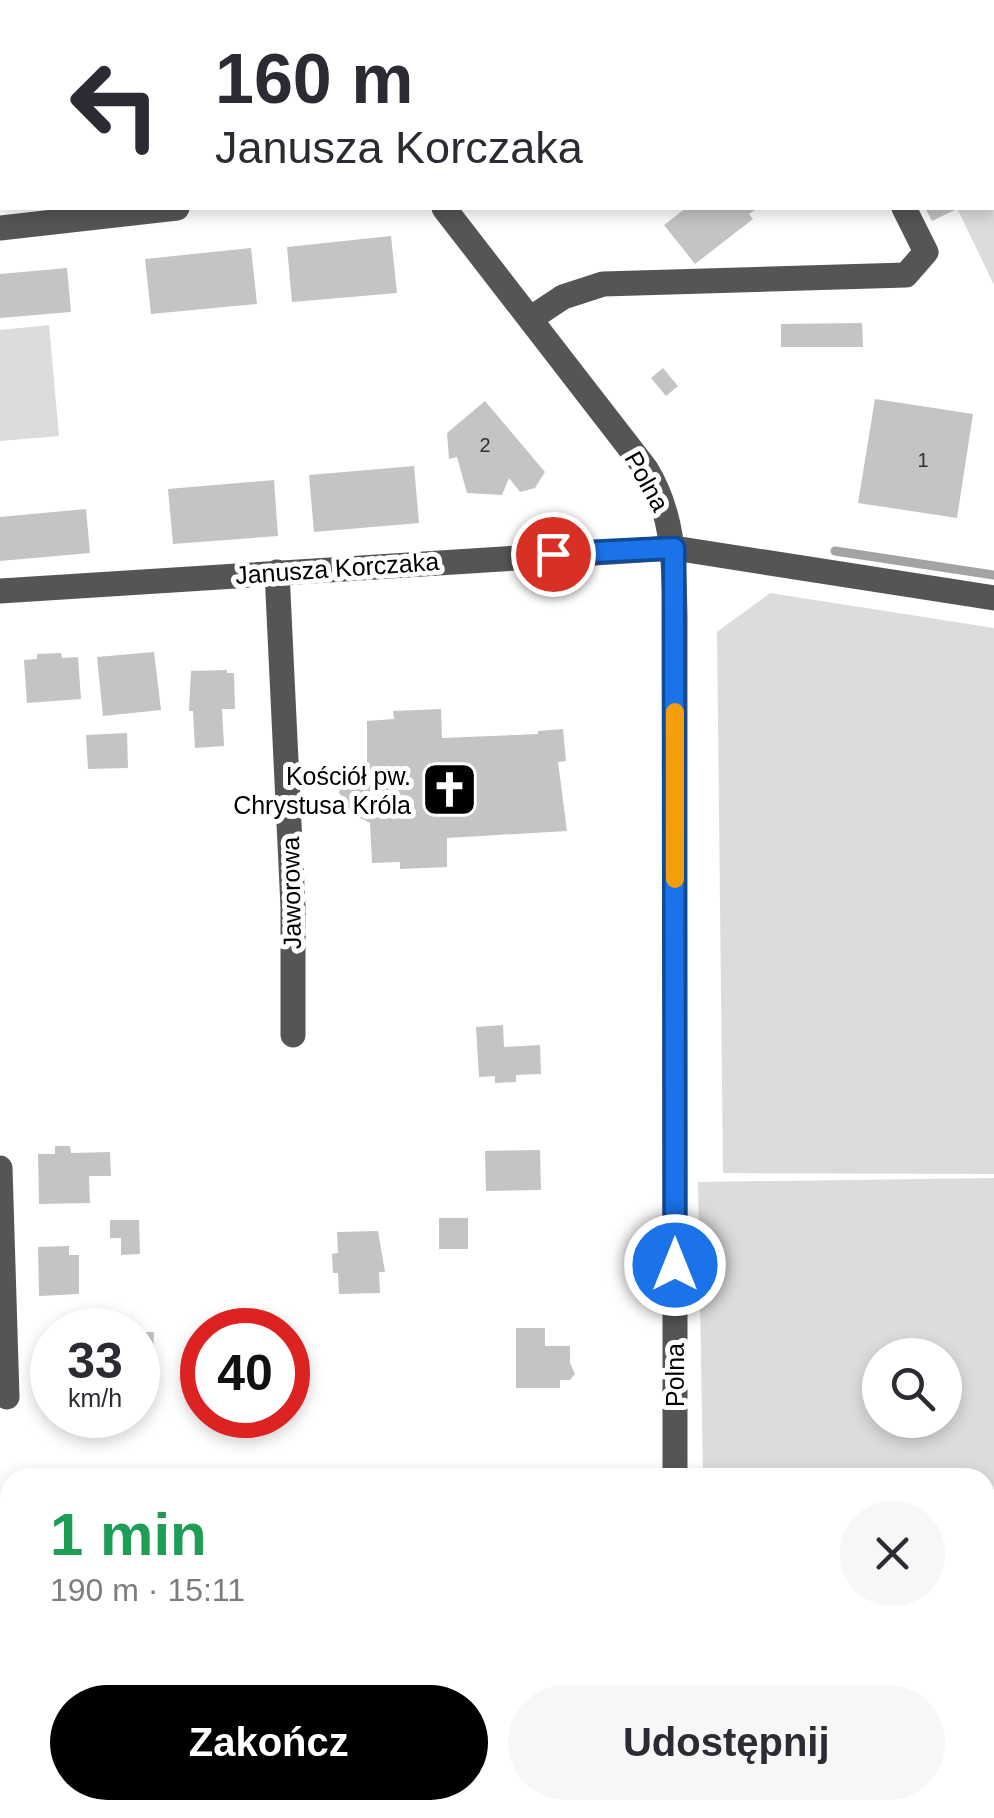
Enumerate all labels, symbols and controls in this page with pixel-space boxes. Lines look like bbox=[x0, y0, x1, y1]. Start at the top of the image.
icon: left bbox=[50, 40, 180, 170]
text: 160 m bbox=[215, 40, 413, 118]
text: Janusza Korczaka bbox=[215, 122, 583, 173]
house number: 2 bbox=[479, 434, 491, 456]
street label: Polna bbox=[619, 446, 675, 516]
house number: 1 bbox=[917, 449, 929, 471]
pin bbox=[511, 512, 596, 597]
icon: arrive bbox=[526, 527, 581, 582]
street label: Janusza Korczaka bbox=[234, 547, 440, 589]
church icon: Kościół pw. Chrystusa Króla bbox=[420, 760, 480, 820]
place label: Kościół pw. Chrystusa Króla bbox=[233, 762, 411, 819]
street label: Jaworowa bbox=[276, 836, 306, 950]
position arrow bbox=[623, 1213, 727, 1317]
speed limit sign: 40 bbox=[180, 1308, 310, 1438]
text: 33 bbox=[67, 1333, 123, 1389]
map controls bbox=[862, 1338, 962, 1438]
button: search bbox=[862, 1338, 962, 1438]
street label: Polna bbox=[661, 1343, 689, 1407]
text: km/h bbox=[68, 1384, 122, 1412]
text: 1 min bbox=[50, 1501, 207, 1568]
button: close bbox=[840, 1501, 945, 1606]
text: 190 m · 15:11 bbox=[50, 1572, 245, 1608]
button: Zakończ bbox=[50, 1685, 488, 1800]
button: Udostępnij bbox=[508, 1685, 945, 1800]

